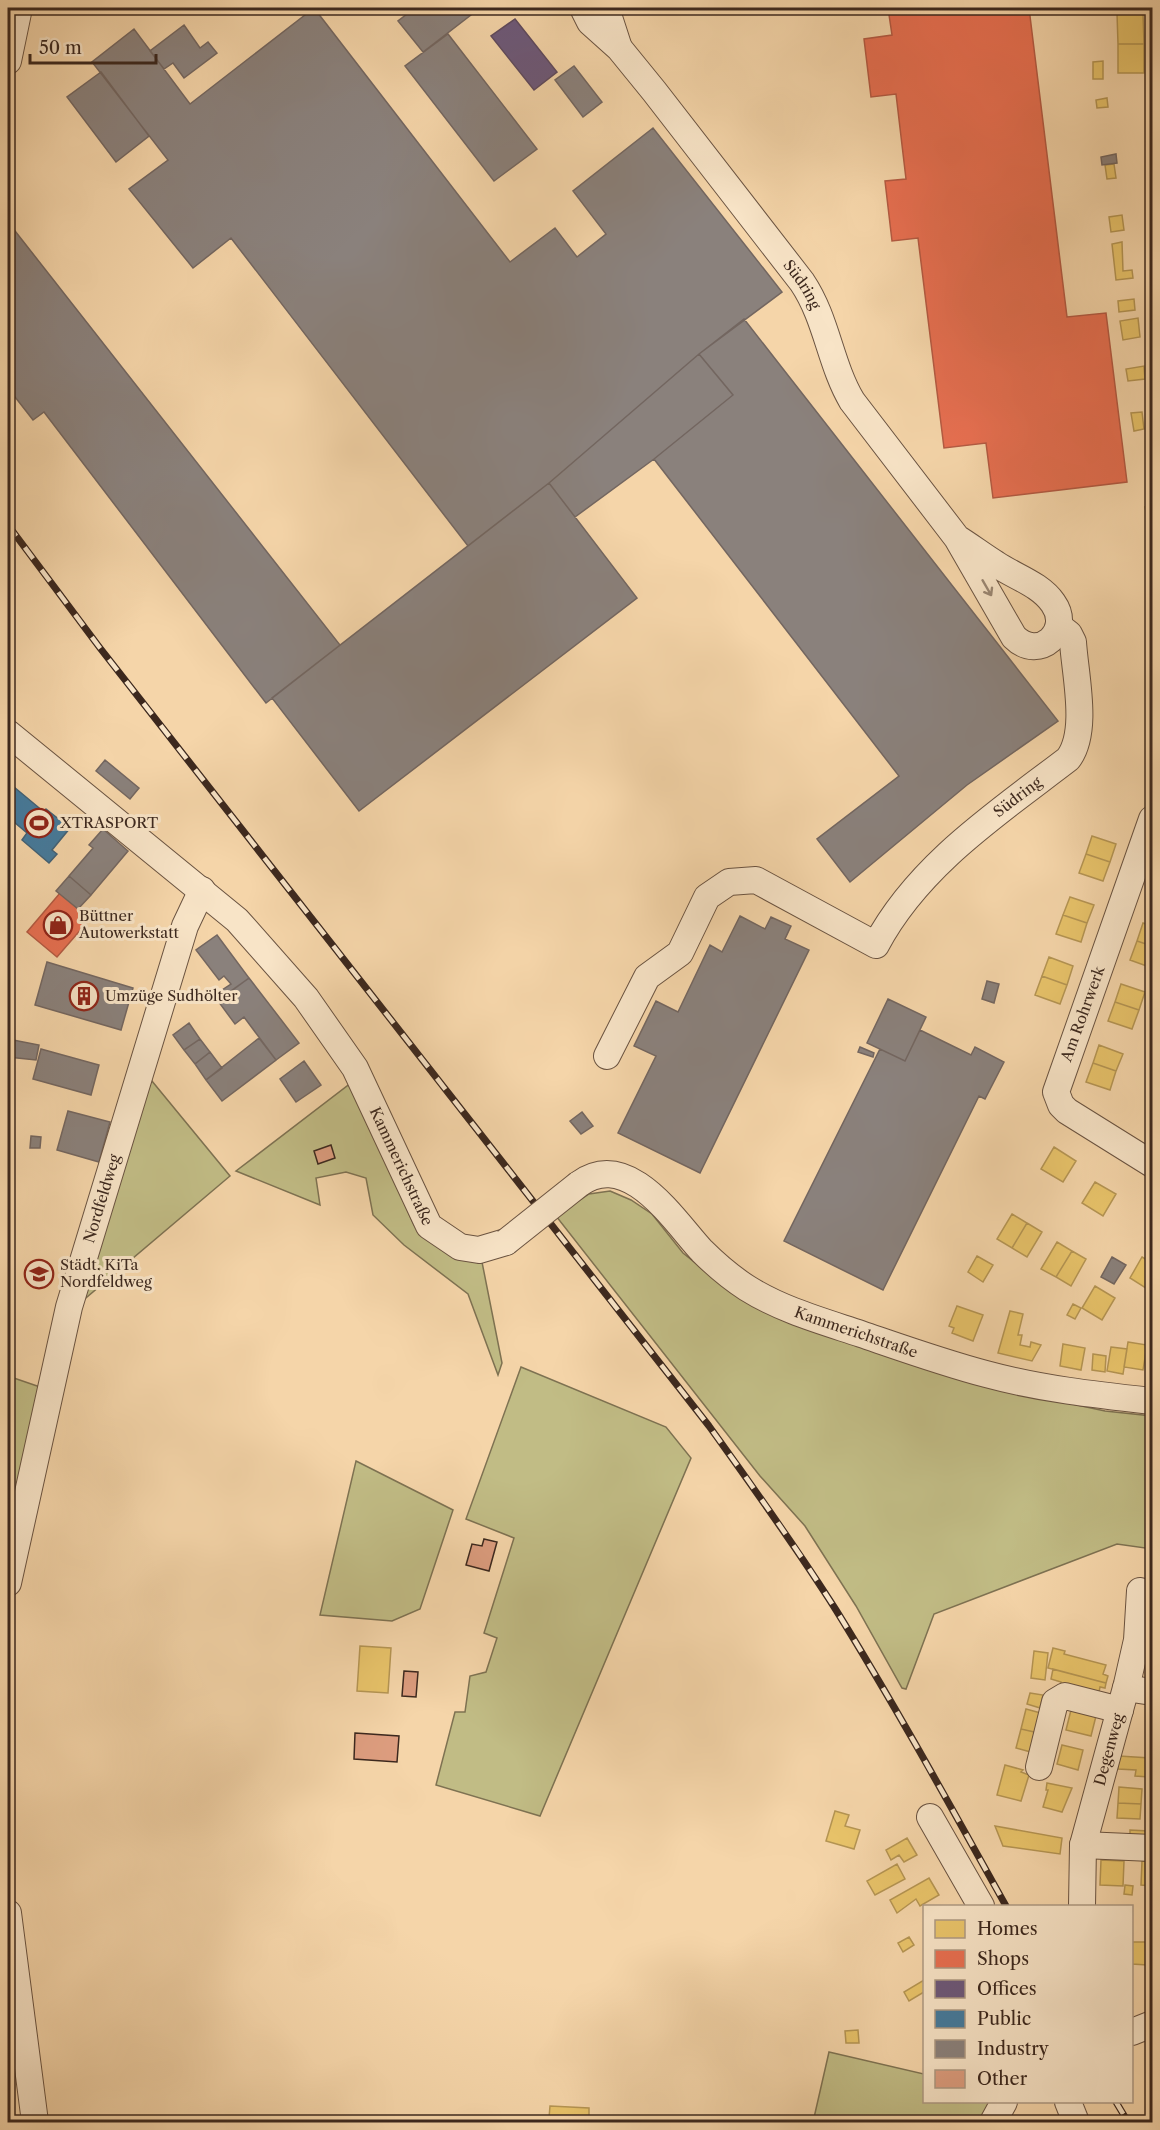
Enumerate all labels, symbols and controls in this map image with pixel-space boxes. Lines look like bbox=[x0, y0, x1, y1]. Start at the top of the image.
scale bar bbox=[30, 27, 156, 65]
text: 50 m bbox=[39, 37, 82, 59]
street label: Südring bbox=[779, 256, 825, 312]
one-way arrow bbox=[981, 579, 993, 596]
street label: Südring bbox=[989, 772, 1045, 821]
sports icon: XTRASPORT bbox=[23, 807, 55, 839]
place label: XTRASPORT bbox=[59, 813, 159, 832]
place label: Büttner Autowerkstatt bbox=[78, 906, 180, 942]
shop icon: Büttner Autowerkstatt bbox=[42, 909, 74, 941]
street label: Am Rohrwerk bbox=[1056, 962, 1109, 1065]
building icon: Umzüge Sudhölter bbox=[68, 980, 100, 1012]
place label: Umzüge Sudhölter bbox=[105, 986, 238, 1005]
street label: Kammerichstraße bbox=[366, 1104, 438, 1229]
street label: Nordfeldweg bbox=[79, 1152, 124, 1245]
place label: Städt. KiTa Nordfeldweg bbox=[60, 1255, 152, 1291]
school or university icon: Städt. KiTa Nordfeldweg bbox=[23, 1258, 55, 1290]
street label: Kammerichstraße bbox=[792, 1302, 920, 1362]
street label: Degenweg bbox=[1090, 1711, 1128, 1788]
legend bbox=[923, 1905, 1133, 2103]
text: Homes bbox=[977, 1918, 1038, 1940]
text: Shops bbox=[977, 1948, 1029, 1970]
text: Offices bbox=[977, 1978, 1037, 2000]
text: Public bbox=[977, 2008, 1031, 2030]
text: Industry bbox=[977, 2038, 1050, 2060]
text: Other bbox=[977, 2068, 1028, 2090]

